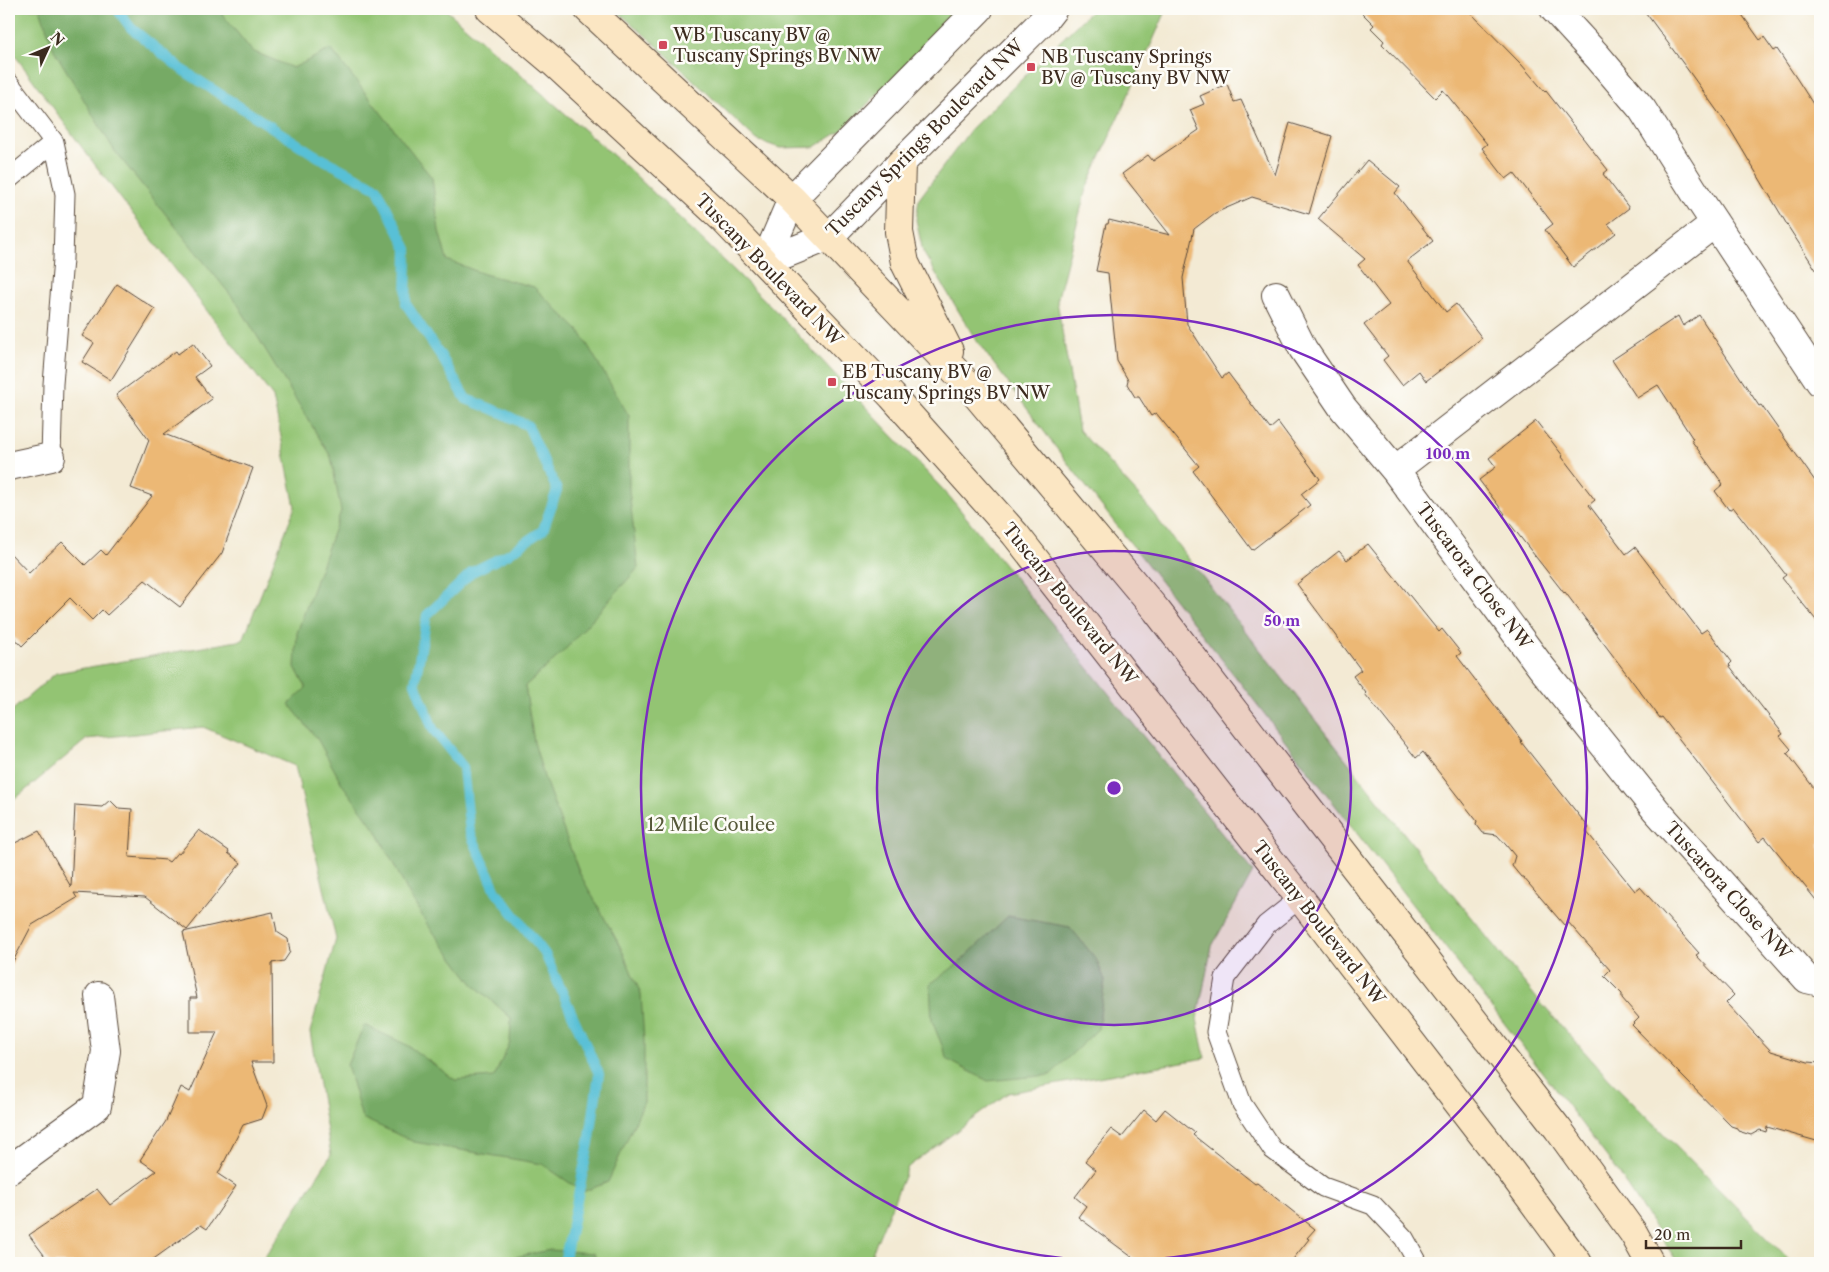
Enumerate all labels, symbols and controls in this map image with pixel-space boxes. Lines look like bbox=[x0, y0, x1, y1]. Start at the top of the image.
north arrow bbox=[22, 22, 72, 72]
place label: WB Tuscany BV @ Tuscany Springs BV NW bbox=[672, 24, 882, 67]
text: N bbox=[47, 28, 68, 50]
street label: Tuscany Springs Boulevard NW bbox=[822, 34, 1029, 241]
marker: WB Tuscany BV @ Tuscany Springs BV NW bbox=[657, 39, 669, 51]
place label: NB Tuscany Springs BV @ Tuscany BV NW bbox=[1041, 46, 1231, 89]
marker: NB Tuscany Springs BV @ Tuscany BV NW bbox=[1025, 61, 1037, 73]
street label: Tuscany Boulevard NW bbox=[691, 190, 848, 351]
place label: EB Tuscany BV @ Tuscany Springs BV NW bbox=[842, 361, 1051, 404]
marker: EB Tuscany BV @ Tuscany Springs BV NW bbox=[826, 376, 838, 388]
text: 100 m bbox=[1426, 444, 1470, 463]
street label: Tuscarora Close NW bbox=[1412, 498, 1537, 655]
street label: Tuscany Boulevard NW bbox=[998, 519, 1143, 690]
text: 50 m bbox=[1264, 611, 1300, 630]
centre of rings bbox=[1105, 779, 1123, 797]
park label: 12 Mile Coulee bbox=[647, 814, 775, 836]
street label: Tuscarora Close NW bbox=[1660, 817, 1797, 966]
street label: Tuscany Boulevard NW bbox=[1248, 837, 1391, 1010]
scale bar bbox=[1646, 1217, 1742, 1249]
text: 20 m bbox=[1654, 1225, 1690, 1244]

